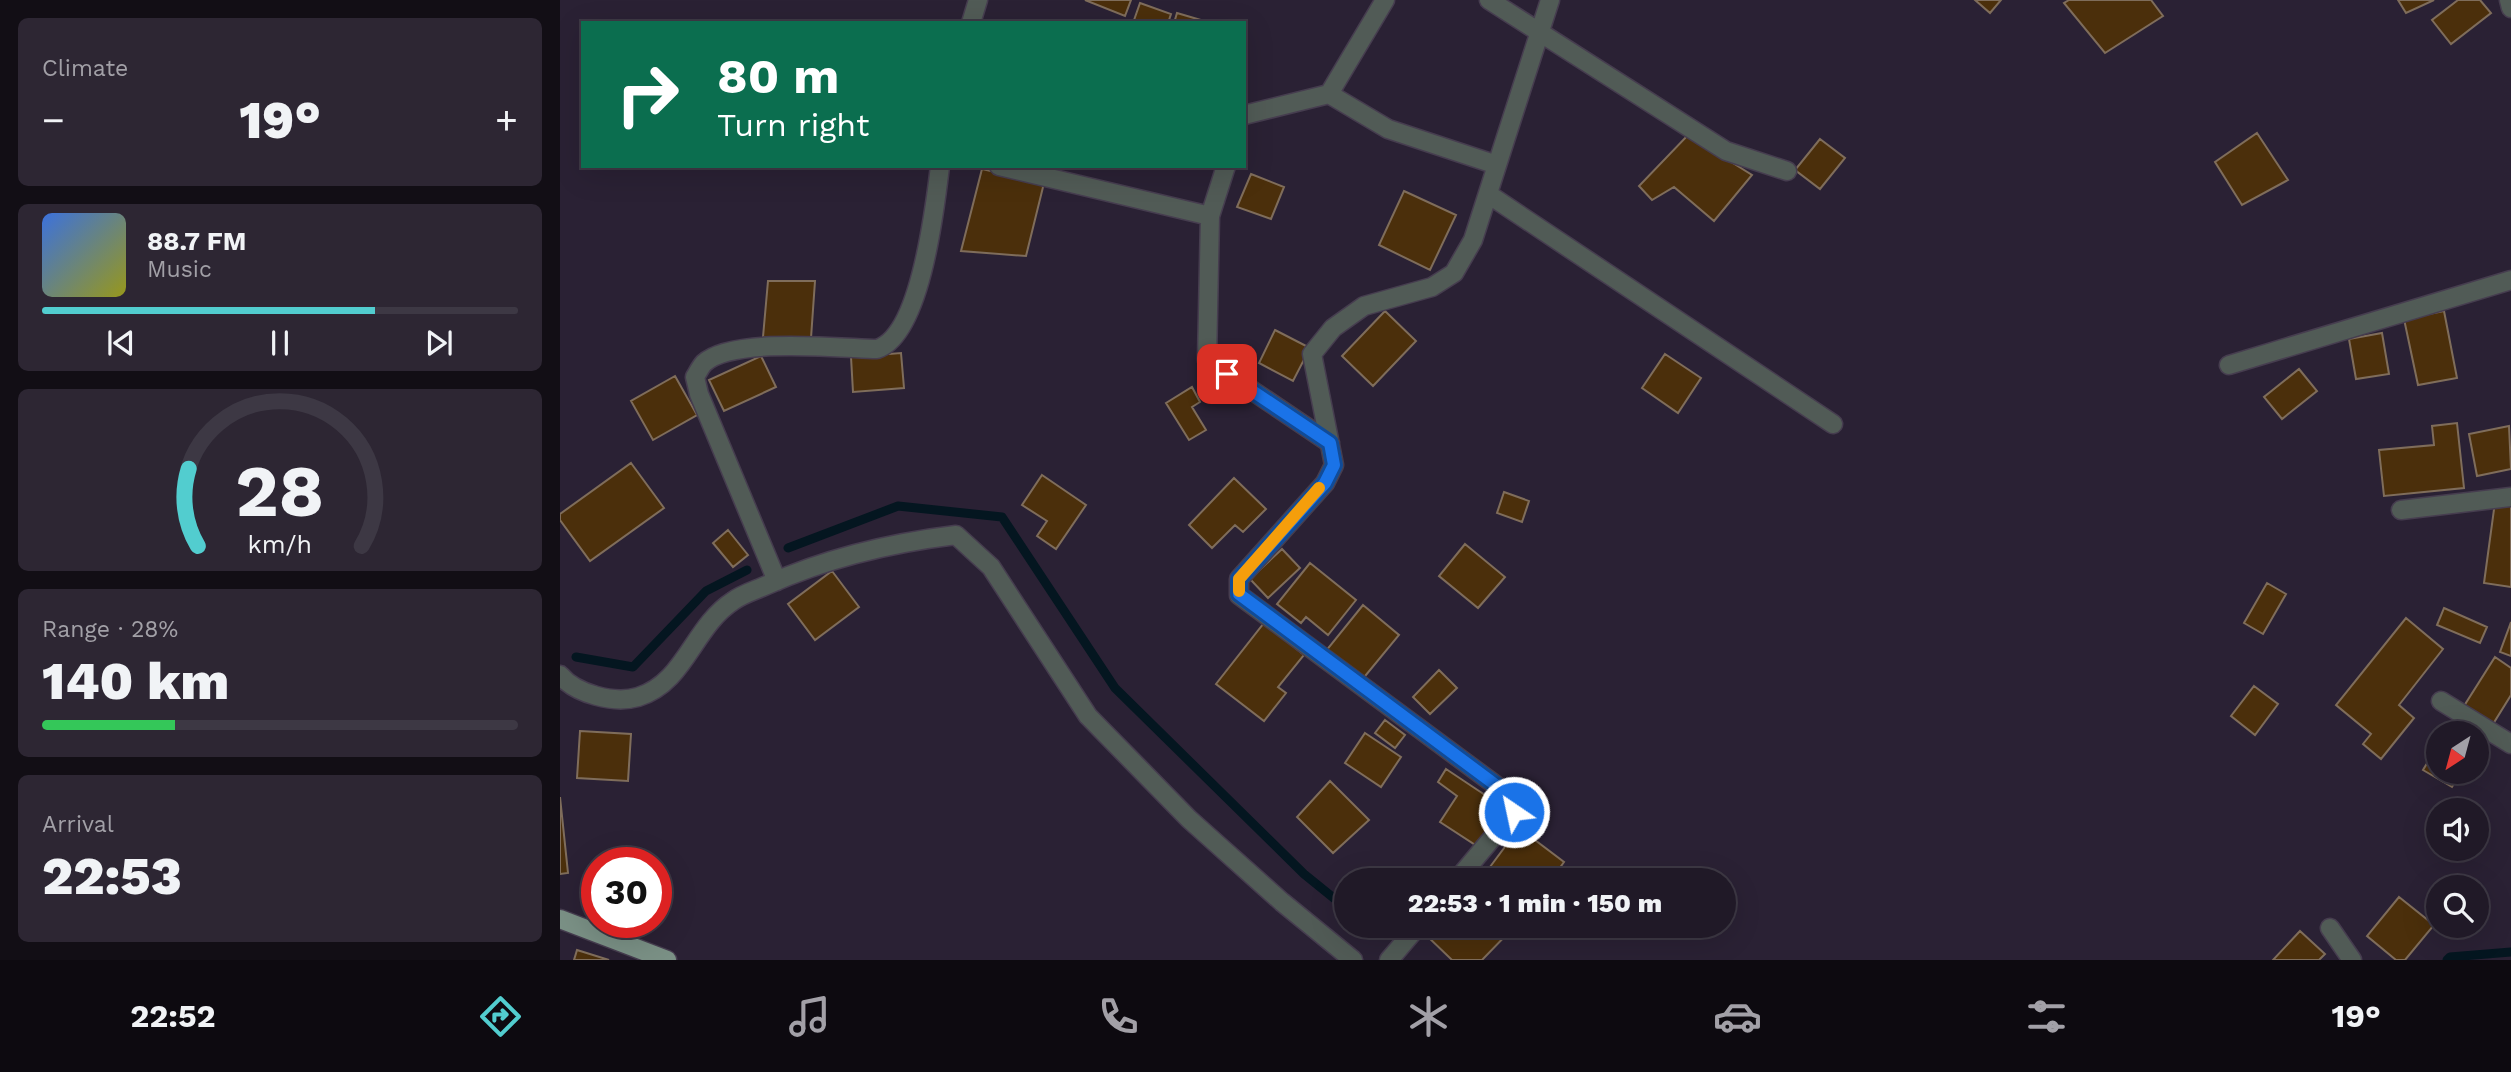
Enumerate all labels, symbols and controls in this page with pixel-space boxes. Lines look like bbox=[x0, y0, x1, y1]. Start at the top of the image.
text: 80 m bbox=[717, 47, 839, 105]
icon: right bbox=[602, 49, 693, 140]
text: Climate bbox=[42, 55, 128, 82]
text: 19° bbox=[239, 90, 321, 151]
text: − bbox=[42, 98, 65, 142]
text: + bbox=[495, 98, 518, 142]
text: Turn right bbox=[717, 106, 869, 144]
text: 88.7 FM bbox=[147, 226, 246, 256]
text: Music bbox=[147, 256, 212, 283]
icon: previous bbox=[102, 324, 140, 362]
icon: pause bbox=[261, 324, 299, 362]
icon: next bbox=[420, 324, 458, 362]
pin bbox=[1197, 344, 1257, 404]
icon: arrive bbox=[1208, 355, 1246, 393]
text: 28 bbox=[235, 448, 325, 534]
text: km/h bbox=[248, 530, 312, 559]
text: Range · 28% bbox=[42, 616, 178, 643]
text: 140 km bbox=[42, 651, 229, 712]
north arrow bbox=[2426, 721, 2488, 784]
map controls bbox=[2426, 721, 2489, 938]
position arrow bbox=[1477, 775, 1551, 849]
button: sound bbox=[2426, 798, 2489, 861]
text: Arrival bbox=[42, 811, 114, 838]
text: 22:53 bbox=[42, 846, 182, 907]
speed limit sign: 30 bbox=[581, 847, 672, 938]
button: search bbox=[2426, 875, 2489, 938]
text: 22:53 · 1 min · 150 m bbox=[1408, 888, 1662, 918]
icon: directions bbox=[476, 992, 525, 1041]
icon: music bbox=[785, 992, 834, 1041]
icon: phone bbox=[1094, 992, 1143, 1041]
icon: climate bbox=[1404, 992, 1453, 1041]
icon: car bbox=[1713, 992, 1762, 1041]
icon: filters bbox=[2022, 992, 2071, 1041]
text: 22:52 bbox=[130, 997, 216, 1035]
text: 19° bbox=[2331, 997, 2381, 1035]

